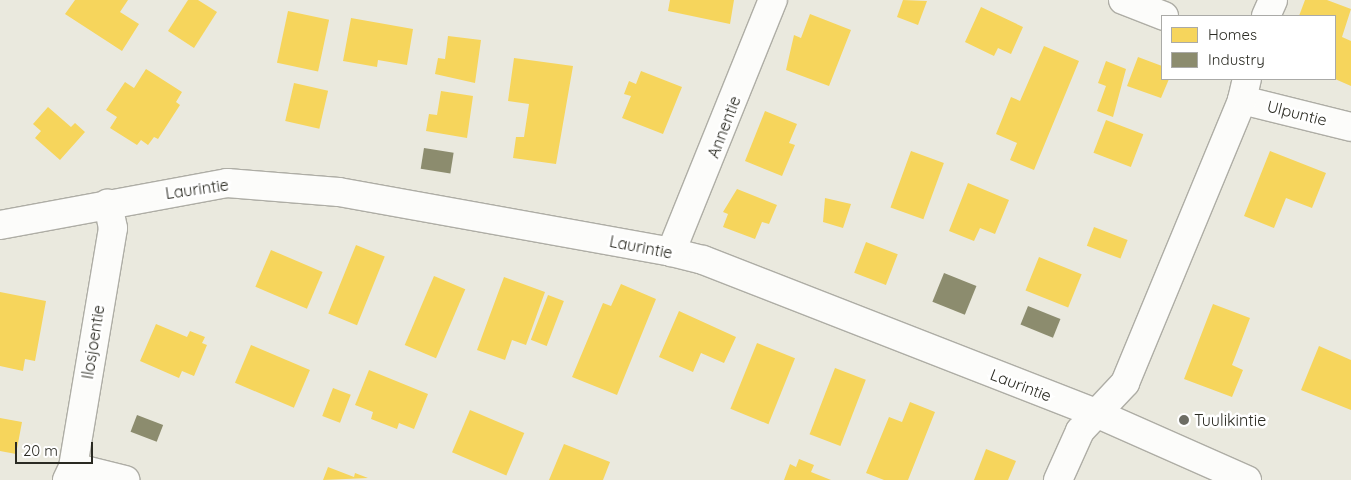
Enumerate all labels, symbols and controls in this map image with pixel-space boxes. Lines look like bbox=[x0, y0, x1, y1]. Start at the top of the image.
legend bbox=[1161, 15, 1336, 80]
text: Homes bbox=[1208, 25, 1257, 44]
text: Industry bbox=[1208, 50, 1265, 69]
street label: Annentie bbox=[703, 93, 745, 161]
street label: Ulpuntie bbox=[1265, 96, 1329, 130]
street label: Laurintie bbox=[164, 175, 230, 203]
street label: Laurintie bbox=[608, 231, 674, 263]
street label: Ilosjoentie bbox=[78, 304, 108, 380]
street label: Laurintie bbox=[988, 365, 1054, 405]
place label: Tuulikintie bbox=[1194, 410, 1266, 430]
marker: Tuulikintie bbox=[1178, 414, 1190, 426]
scale bar bbox=[18, 432, 95, 464]
text: 20 m bbox=[23, 441, 58, 460]

